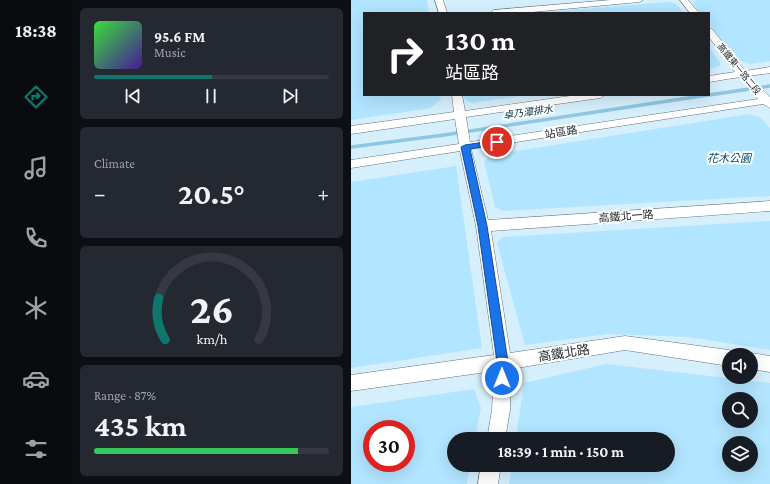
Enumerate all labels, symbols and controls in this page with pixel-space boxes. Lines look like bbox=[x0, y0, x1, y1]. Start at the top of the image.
text: 18:38 bbox=[15, 21, 57, 41]
text: 130 m bbox=[445, 25, 515, 56]
icon: right bbox=[379, 28, 431, 80]
text: 95.6 FM bbox=[154, 29, 205, 45]
street label: 高鐵東一路二段 bbox=[715, 41, 763, 97]
text: Music bbox=[154, 45, 186, 60]
text: 站區路 bbox=[445, 63, 499, 83]
icon: directions bbox=[22, 83, 50, 111]
icon: previous bbox=[122, 85, 144, 107]
icon: pause bbox=[200, 85, 222, 107]
icon: next bbox=[279, 85, 301, 107]
water label: 卓乃潭排水 bbox=[502, 103, 555, 121]
street label: 站區路 bbox=[544, 123, 578, 141]
pin bbox=[480, 125, 514, 159]
icon: arrive bbox=[486, 131, 508, 153]
park label: 花木公園 bbox=[707, 152, 753, 164]
icon: music bbox=[22, 154, 50, 182]
text: Climate bbox=[94, 156, 135, 171]
text: 20.5° bbox=[178, 177, 245, 210]
text: − bbox=[94, 181, 106, 206]
text: + bbox=[317, 181, 329, 206]
street label: 高鐵北一路 bbox=[598, 208, 654, 224]
icon: phone bbox=[22, 224, 50, 252]
text: 26 bbox=[190, 285, 233, 331]
icon: climate bbox=[22, 294, 50, 322]
text: km/h bbox=[196, 330, 227, 346]
street label: 高鐵北路 bbox=[537, 342, 591, 364]
map controls bbox=[722, 348, 758, 472]
button: sound bbox=[722, 348, 758, 384]
position arrow bbox=[481, 357, 523, 399]
icon: car bbox=[22, 365, 50, 393]
text: Range · 87% bbox=[94, 388, 156, 403]
button: search bbox=[722, 392, 758, 428]
text: 435 km bbox=[94, 409, 187, 442]
speed limit sign: 30 bbox=[363, 420, 415, 472]
icon: filters bbox=[22, 435, 50, 463]
button: layers bbox=[722, 436, 758, 472]
text: 18:39 · 1 min · 150 m bbox=[498, 444, 624, 460]

